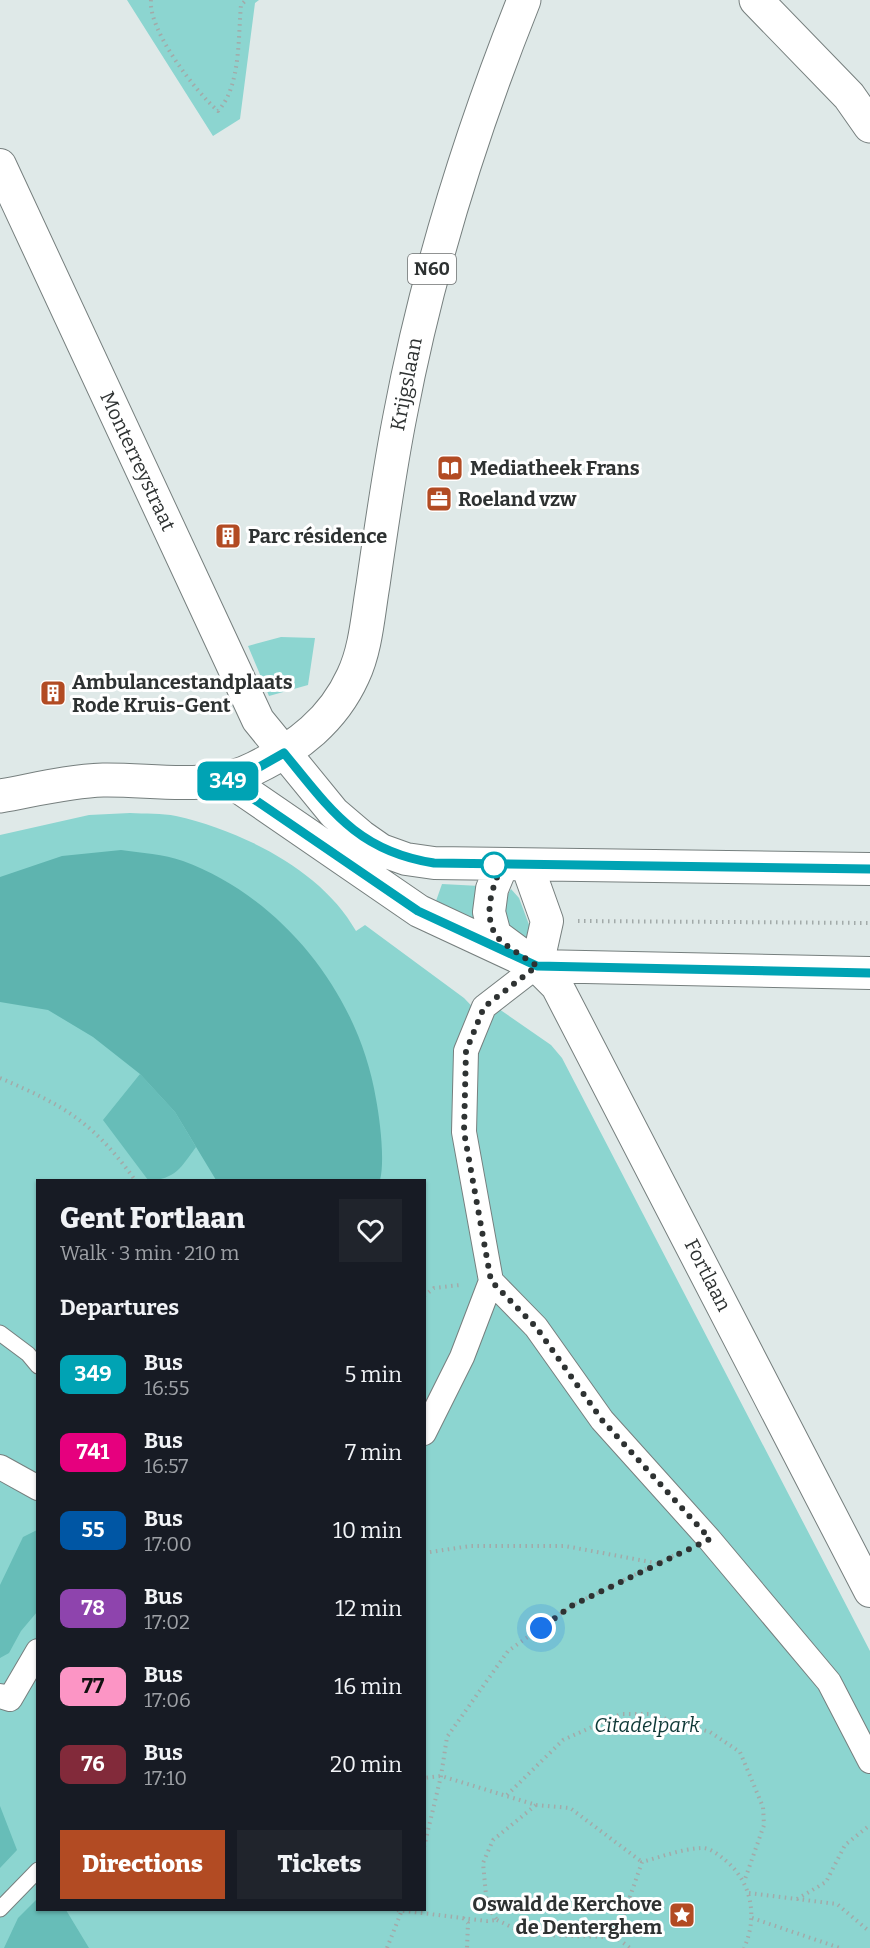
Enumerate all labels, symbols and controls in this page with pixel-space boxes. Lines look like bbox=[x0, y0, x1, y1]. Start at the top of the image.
road number: N60 bbox=[408, 254, 456, 284]
street label: Krijgslaan bbox=[385, 335, 428, 433]
street label: Monterreystraat bbox=[95, 387, 181, 535]
library icon: Mediatheek Frans bbox=[435, 453, 465, 483]
place label: Mediatheek Frans bbox=[470, 456, 640, 480]
office icon: Roeland vzw bbox=[424, 484, 454, 514]
place label: Roeland vzw bbox=[458, 487, 577, 511]
building icon: Parc résidence bbox=[213, 521, 243, 551]
place label: Parc résidence bbox=[248, 524, 387, 548]
place label: Ambulancestandplaats Rode Kruis-Gent bbox=[72, 670, 293, 717]
building icon: Ambulancestandplaats Rode Kruis-Gent bbox=[38, 678, 68, 708]
line badge: 349 bbox=[194, 762, 262, 800]
text: 349 bbox=[209, 768, 247, 794]
unlabelled marker bbox=[481, 852, 507, 878]
button: heart bbox=[339, 1199, 402, 1262]
text: Gent Fortlaan bbox=[60, 1202, 245, 1235]
street label: Fortlaan bbox=[680, 1235, 736, 1315]
text: Walk · 3 min · 210 m bbox=[60, 1241, 239, 1265]
text: Departures bbox=[60, 1294, 179, 1321]
text: Bus bbox=[144, 1349, 183, 1376]
text: 349 bbox=[74, 1361, 112, 1387]
text: 5 min bbox=[344, 1361, 402, 1388]
text: 16:55 bbox=[144, 1376, 189, 1400]
text: Bus bbox=[144, 1427, 183, 1454]
text: 741 bbox=[77, 1439, 109, 1465]
text: 7 min bbox=[345, 1439, 402, 1466]
text: 16:57 bbox=[144, 1454, 188, 1478]
text: Bus bbox=[144, 1505, 183, 1532]
text: 55 bbox=[82, 1517, 104, 1543]
text: 10 min bbox=[333, 1517, 402, 1544]
text: 17:00 bbox=[144, 1532, 192, 1556]
text: Bus bbox=[144, 1583, 183, 1610]
text: 78 bbox=[81, 1595, 105, 1621]
text: 12 min bbox=[335, 1595, 402, 1622]
text: 17:02 bbox=[144, 1610, 190, 1634]
your location bbox=[526, 1613, 556, 1643]
text: Bus bbox=[144, 1661, 183, 1688]
text: 77 bbox=[82, 1673, 104, 1699]
text: 16 min bbox=[334, 1673, 402, 1700]
text: 17:06 bbox=[144, 1688, 191, 1712]
park label: Citadelpark bbox=[594, 1713, 700, 1737]
text: Bus bbox=[144, 1739, 183, 1766]
text: 76 bbox=[81, 1751, 105, 1777]
text: 20 min bbox=[330, 1751, 402, 1778]
text: 17:10 bbox=[144, 1766, 187, 1790]
button: Directions bbox=[60, 1830, 225, 1899]
button: Tickets bbox=[237, 1830, 402, 1899]
place label: Oswald de Kerchove de Denterghem bbox=[472, 1892, 662, 1939]
place icon: Oswald de Kerchove de Denterghem bbox=[667, 1900, 697, 1930]

